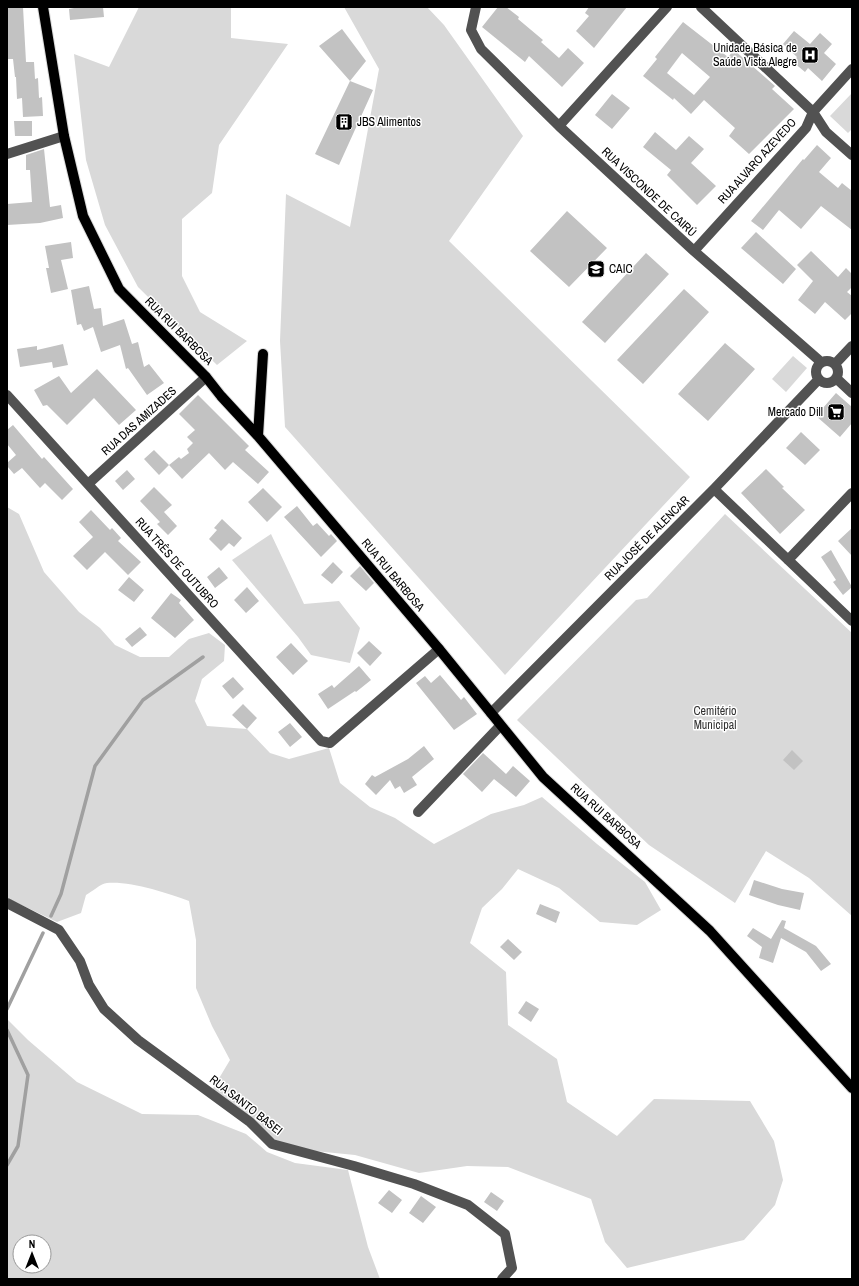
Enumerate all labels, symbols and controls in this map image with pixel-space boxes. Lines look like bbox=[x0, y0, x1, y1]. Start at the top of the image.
place label: Unidade Básica de Saúde Vista Alegre bbox=[713, 40, 797, 70]
hospital icon: Unidade Básica de Saúde Vista Alegre bbox=[800, 45, 820, 65]
building icon: JBS Alimentos bbox=[334, 112, 354, 132]
place label: JBS Alimentos bbox=[357, 114, 421, 130]
street label: RUA ALVARO AZEVEDO bbox=[714, 114, 800, 207]
street label: RUA VISCONDE DE CAIRÚ bbox=[598, 144, 700, 240]
school or university icon: CAIC bbox=[586, 259, 606, 279]
place label: CAIC bbox=[609, 261, 633, 277]
street label: RUA RUI BARBOSA bbox=[141, 293, 217, 369]
street label: RUA DAS AMIZADES bbox=[98, 383, 180, 459]
supermarket icon: Mercado Dill bbox=[826, 402, 846, 422]
place label: Mercado Dill bbox=[768, 404, 823, 420]
street label: RUA JOSÉ DE ALENCAR bbox=[601, 492, 693, 584]
street label: RUA TRÊS DE OUTUBRO bbox=[132, 514, 222, 612]
street label: RUA RUI BARBOSA bbox=[358, 535, 428, 615]
park label: Cemitério Municipal bbox=[693, 703, 737, 733]
street label: RUA RUI BARBOSA bbox=[567, 780, 645, 852]
street label: RUA SANTO BASEI bbox=[206, 1071, 286, 1139]
north arrow bbox=[12, 1234, 52, 1274]
text: N bbox=[29, 1237, 35, 1251]

